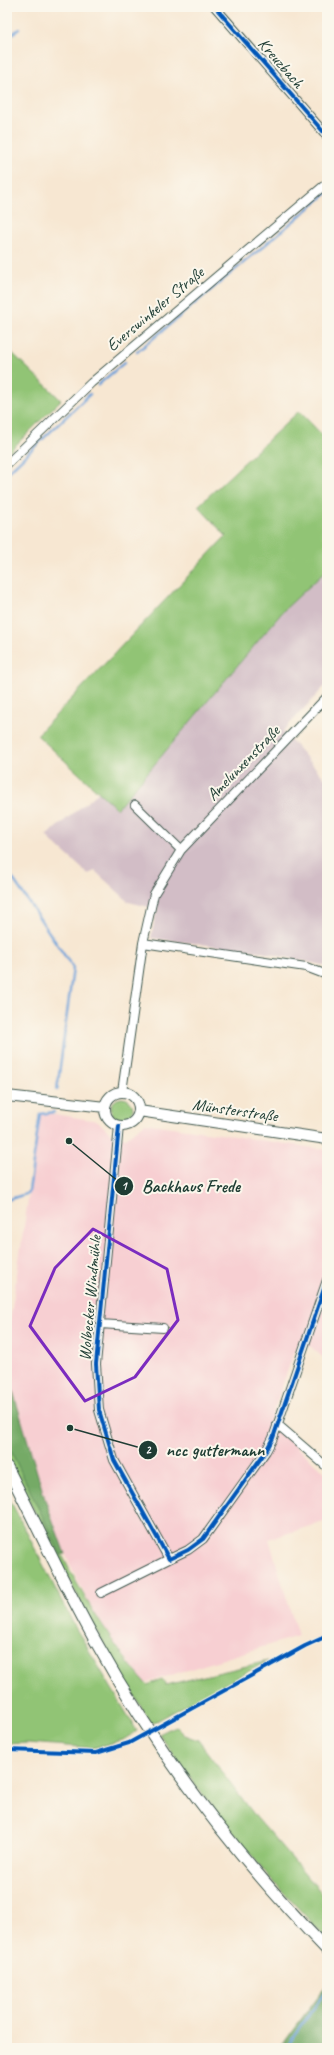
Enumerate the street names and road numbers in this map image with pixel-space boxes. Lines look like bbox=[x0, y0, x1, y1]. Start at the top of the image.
street label: Kreuzbach bbox=[253, 34, 309, 93]
street label: Everswinkeler Straße bbox=[102, 261, 209, 356]
street label: Amelunxenstraße bbox=[202, 720, 285, 805]
street label: Münsterstraße bbox=[191, 1094, 280, 1127]
street label: Wolbecker Windmühle bbox=[74, 1233, 106, 1361]

